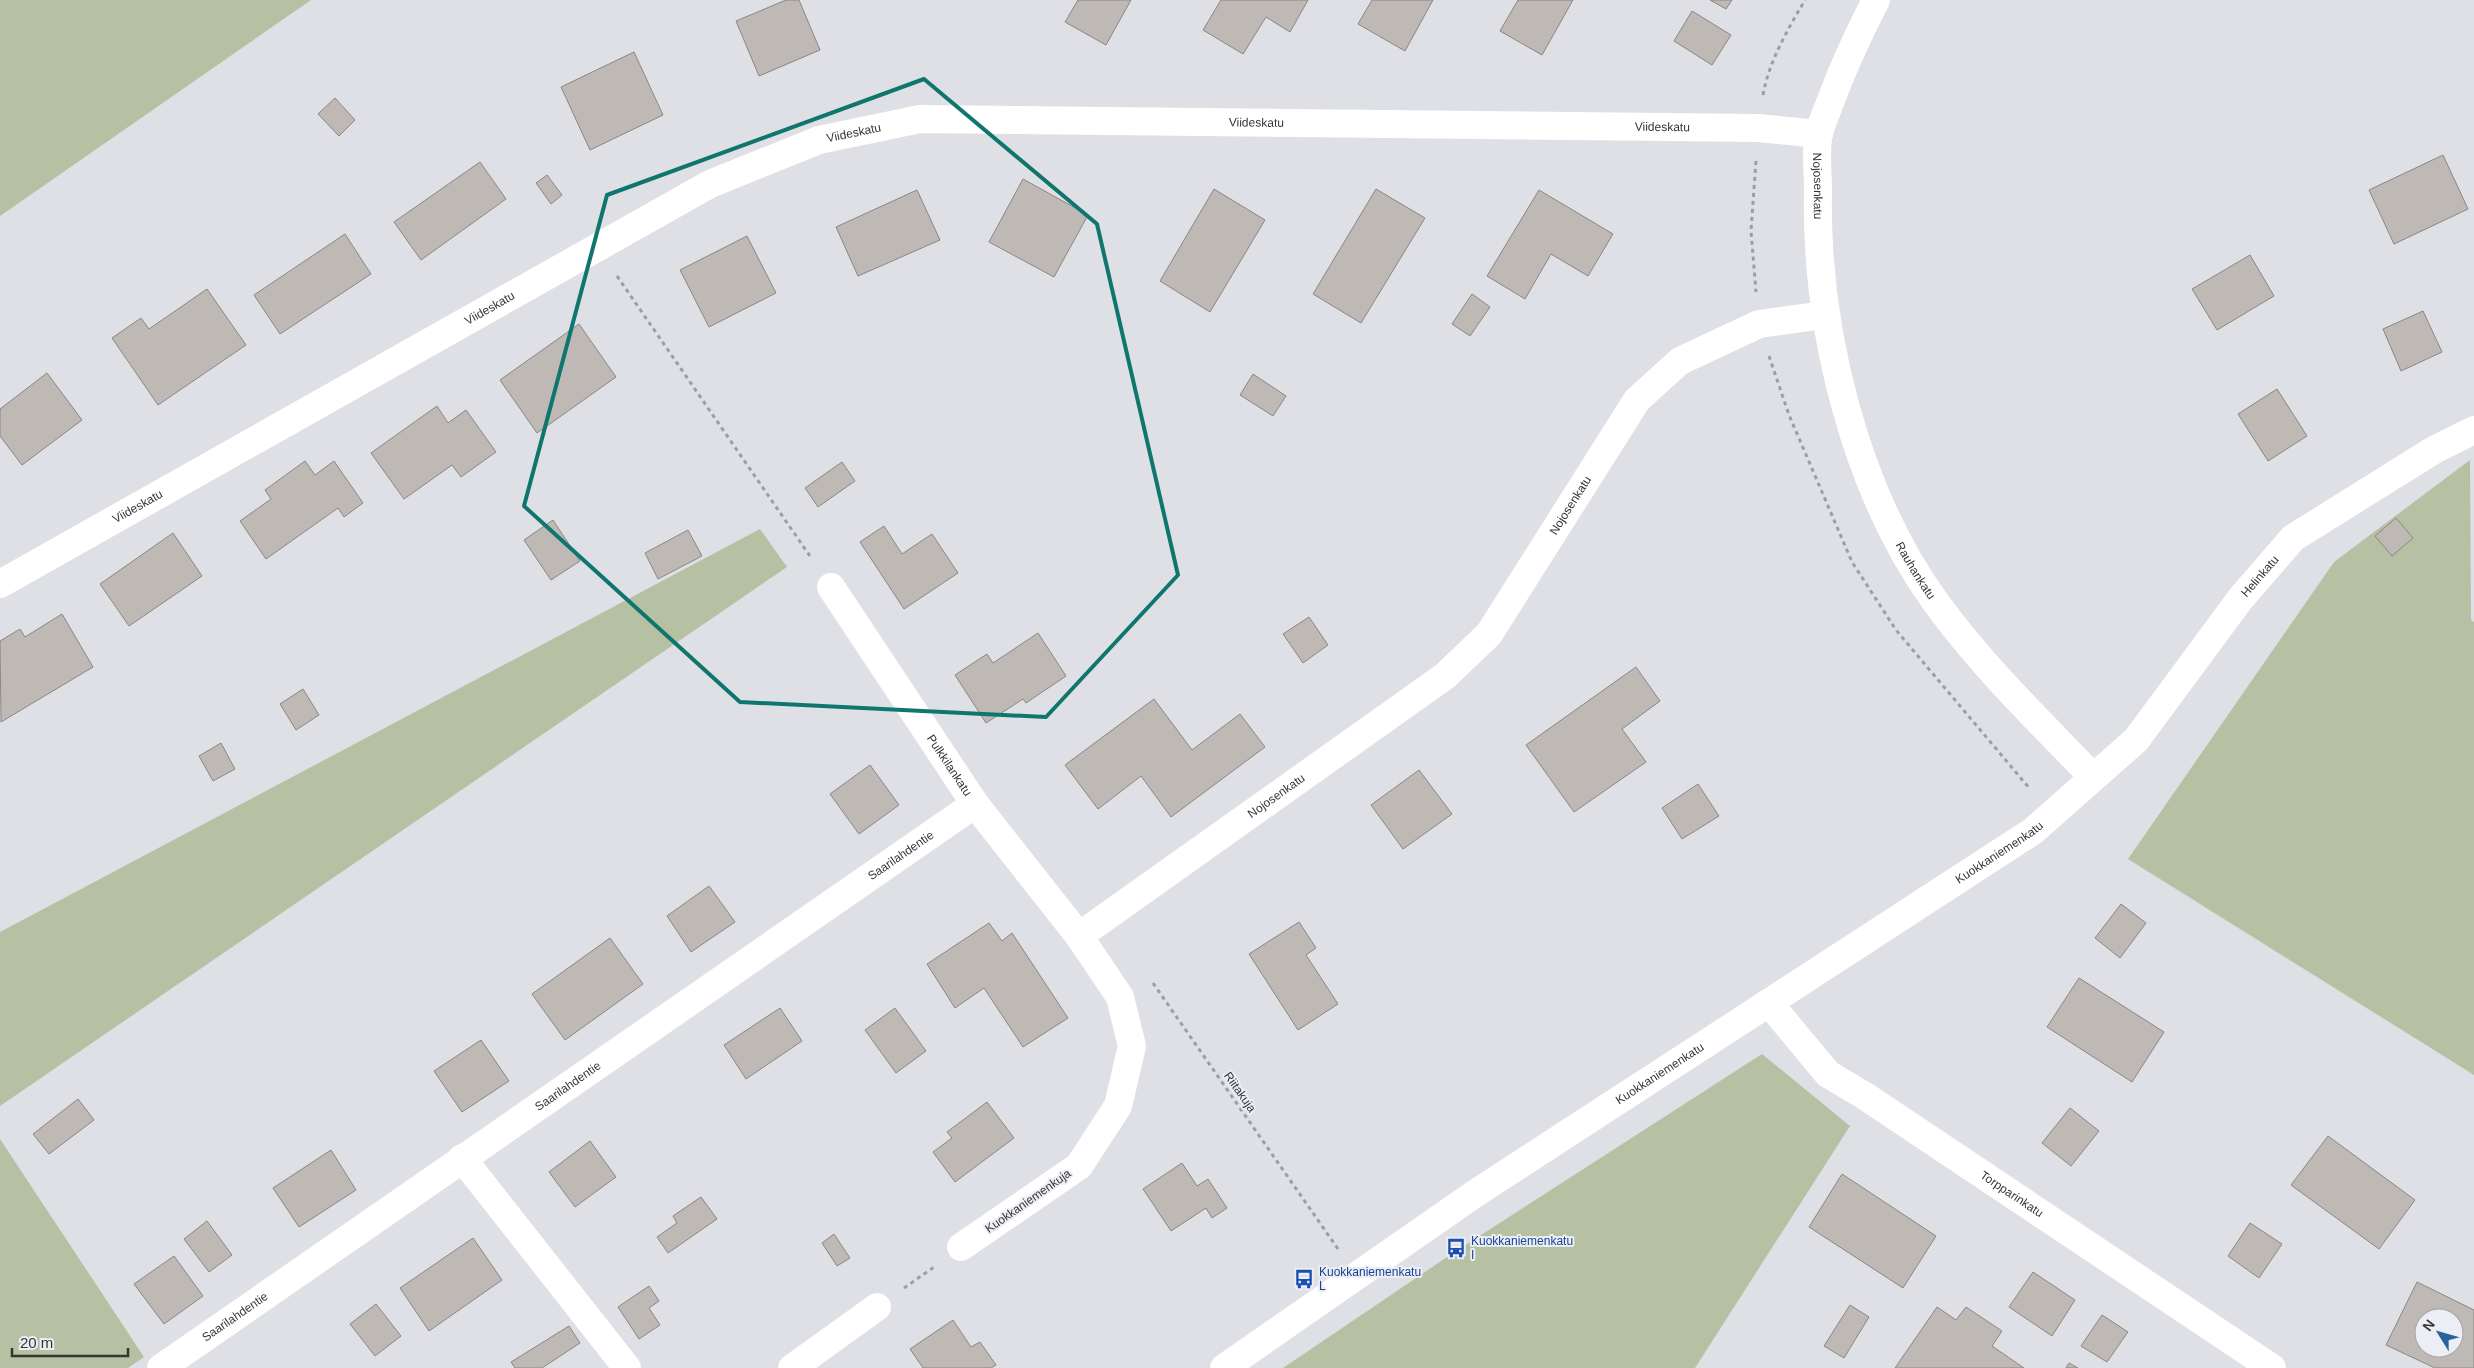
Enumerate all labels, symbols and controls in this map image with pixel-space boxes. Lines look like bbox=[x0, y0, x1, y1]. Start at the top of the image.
street label: Viideskatu bbox=[1229, 115, 1284, 130]
street label: Viideskatu bbox=[825, 120, 882, 145]
street label: Viideskatu bbox=[1635, 120, 1690, 134]
street label: Nojosenkatu bbox=[1810, 153, 1825, 220]
street label: Viideskatu bbox=[462, 288, 517, 328]
street label: Nojosenkatu bbox=[1547, 473, 1594, 537]
street label: Viideskatu bbox=[110, 487, 165, 526]
street label: Rauhankatu bbox=[1893, 540, 1938, 602]
street label: Helinkatu bbox=[2238, 553, 2282, 600]
street label: Pulkkilankatu bbox=[924, 732, 975, 799]
street label: Nojosenkatu bbox=[1245, 771, 1308, 821]
street label: Kuokkaniemenkatu bbox=[1953, 818, 2046, 887]
street label: Saarilahdentie bbox=[865, 828, 937, 883]
street label: Kuokkaniemenkatu bbox=[1613, 1040, 1706, 1107]
street label: Saarilahdentie bbox=[532, 1058, 604, 1114]
street label: Riitakuja bbox=[1221, 1069, 1259, 1115]
street label: Kuokkaniemenkuja bbox=[982, 1166, 1074, 1236]
street label: Torpparinkatu bbox=[1978, 1168, 2046, 1220]
place label: Kuokkaniemenkatu I bbox=[1471, 1234, 1573, 1262]
bus stop icon: Kuokkaniemenkatu I bbox=[1445, 1237, 1467, 1259]
place label: Kuokkaniemenkatu L bbox=[1319, 1265, 1421, 1293]
bus stop icon: Kuokkaniemenkatu L bbox=[1293, 1268, 1315, 1290]
street label: Saarilahdentie bbox=[199, 1289, 271, 1344]
north arrow bbox=[2414, 1308, 2464, 1358]
text: N bbox=[2419, 1316, 2438, 1334]
scale bar bbox=[12, 1326, 129, 1358]
text: 20 m bbox=[20, 1334, 53, 1351]

